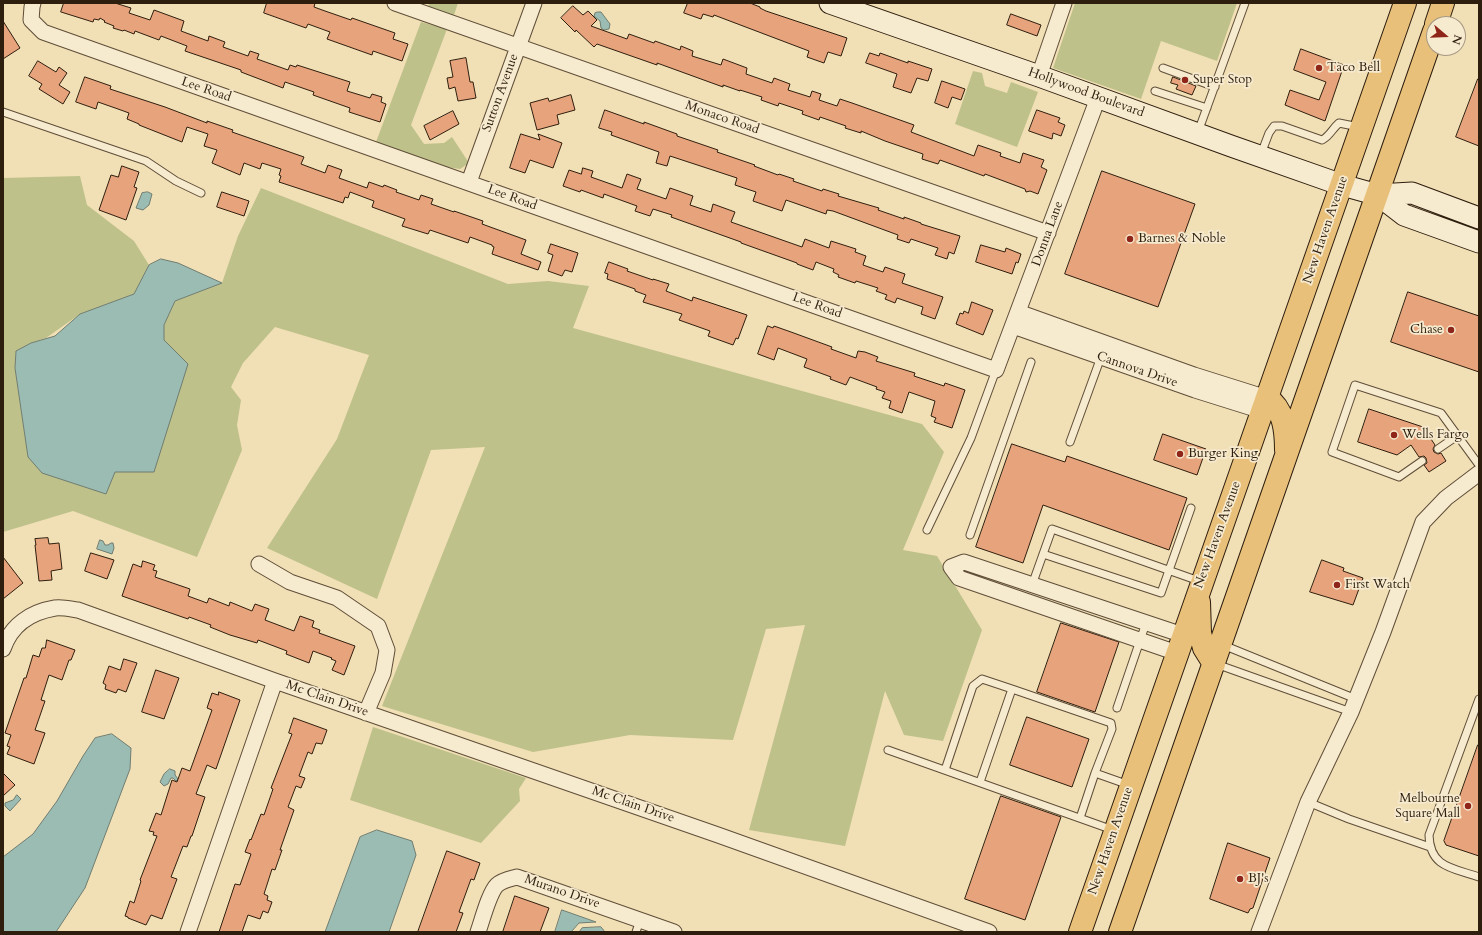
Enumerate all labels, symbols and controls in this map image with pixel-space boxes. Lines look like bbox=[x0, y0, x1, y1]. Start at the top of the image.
north arrow bbox=[1426, 16, 1466, 56]
text: N bbox=[1448, 33, 1466, 47]
street label: Sutton Avenue bbox=[480, 52, 522, 134]
place label: Taco Bell bbox=[1327, 60, 1380, 76]
marker: Taco Bell bbox=[1314, 63, 1324, 73]
street label: Hollywood Boulevard bbox=[1026, 65, 1146, 121]
place label: Super Stop bbox=[1193, 72, 1252, 88]
street label: Lee Road bbox=[179, 74, 233, 106]
marker: Super Stop bbox=[1180, 75, 1190, 85]
street label: Monaco Road bbox=[683, 98, 761, 138]
street label: New Haven Avenue bbox=[1300, 174, 1352, 286]
street label: Lee Road bbox=[485, 182, 539, 214]
street label: Donna Lane bbox=[1029, 199, 1067, 269]
place label: Barnes & Noble bbox=[1138, 231, 1226, 247]
marker: Barnes & Noble bbox=[1125, 234, 1135, 244]
street label: Lee Road bbox=[790, 290, 844, 322]
place label: Chase bbox=[1410, 322, 1443, 338]
marker: Chase bbox=[1446, 325, 1456, 335]
street label: Cannova Drive bbox=[1095, 349, 1179, 391]
place label: Wells Fargo bbox=[1402, 427, 1469, 443]
marker: Wells Fargo bbox=[1389, 430, 1399, 440]
place label: Burger King bbox=[1188, 446, 1258, 462]
marker: Burger King bbox=[1175, 449, 1185, 459]
street label: New Haven Avenue bbox=[1191, 479, 1245, 591]
place label: First Watch bbox=[1345, 577, 1410, 593]
marker: First Watch bbox=[1332, 580, 1342, 590]
street label: Mc Clain Drive bbox=[284, 678, 370, 720]
street label: Mc Clain Drive bbox=[590, 784, 676, 826]
street label: New Haven Avenue bbox=[1085, 785, 1137, 897]
place label: Melbourne Square Mall bbox=[1395, 791, 1460, 822]
marker: Melbourne Square Mall bbox=[1463, 801, 1473, 811]
place label: BJ's bbox=[1248, 871, 1269, 887]
street label: Murano Drive bbox=[522, 872, 602, 912]
marker: BJ's bbox=[1235, 874, 1245, 884]

